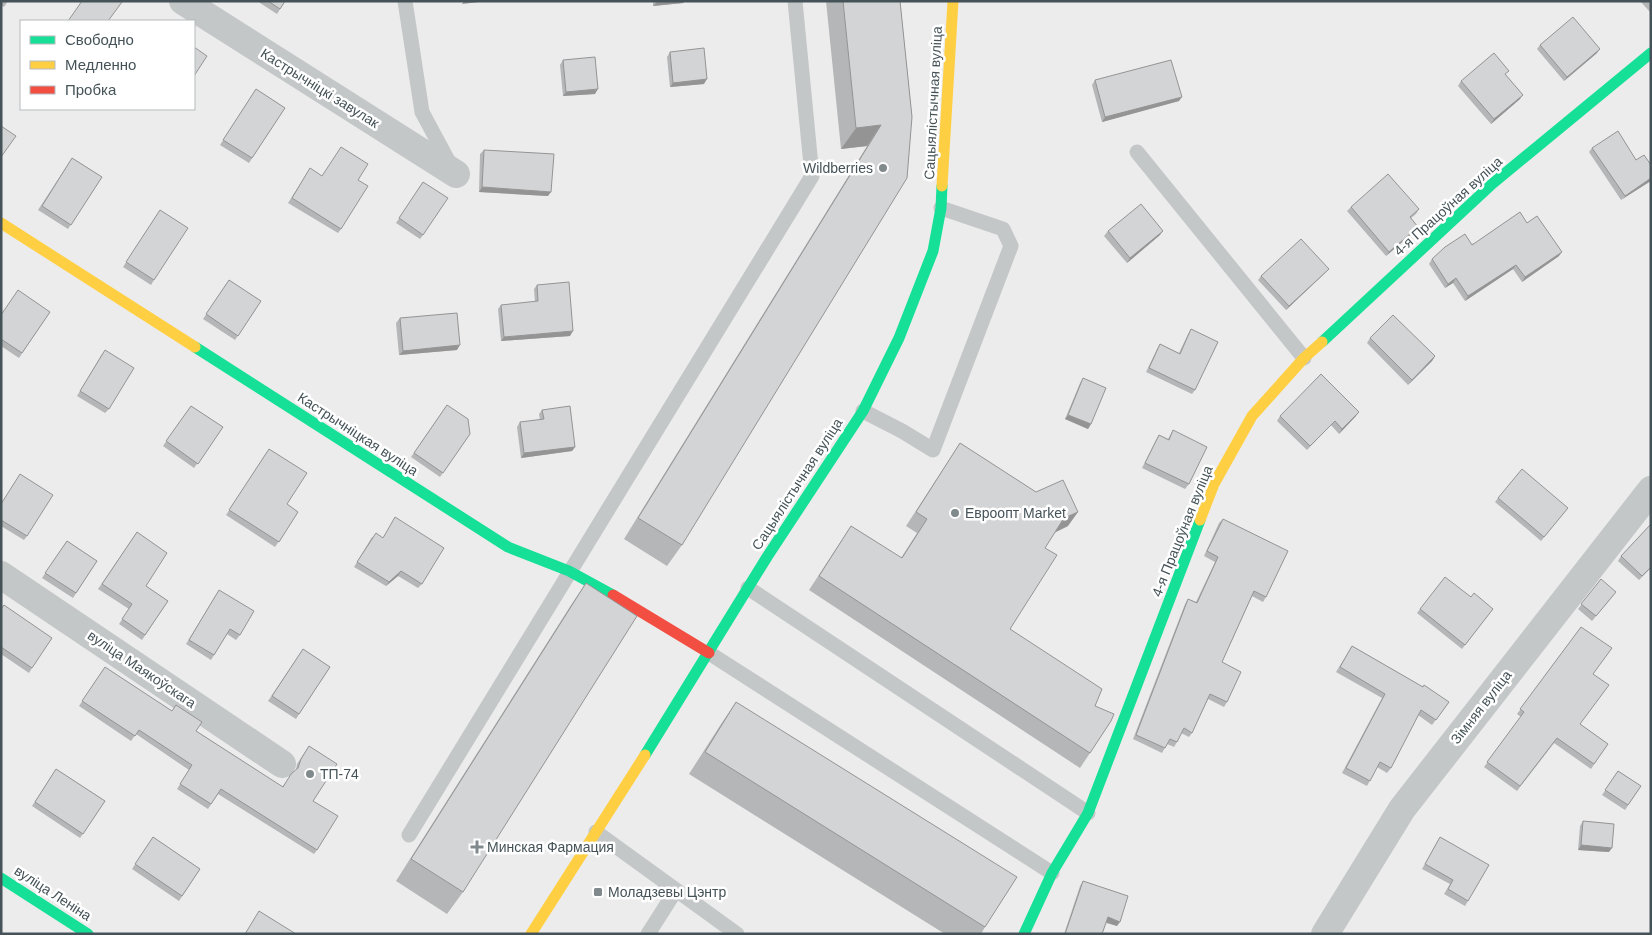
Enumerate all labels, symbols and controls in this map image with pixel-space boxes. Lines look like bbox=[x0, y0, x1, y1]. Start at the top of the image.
legend bbox=[20, 20, 195, 110]
street label: Сацыялістычная вуліца bbox=[921, 26, 945, 180]
text: Свободно bbox=[65, 31, 134, 48]
street label: Кастрычніцкі завулак bbox=[258, 45, 383, 131]
text: Медленно bbox=[65, 56, 136, 73]
text: Пробка bbox=[65, 81, 117, 98]
street label: 4-я Працоўная вуліца bbox=[1391, 153, 1506, 259]
place label: Wildberries bbox=[803, 160, 873, 176]
marker: Wildberries bbox=[877, 162, 889, 174]
street label: Кастрычніцкая вуліца bbox=[295, 389, 421, 479]
street label: Сацыялістычная вуліца bbox=[748, 415, 846, 553]
street label: 4-я Працоўная вуліца bbox=[1148, 463, 1216, 599]
place label: Евроопт Market bbox=[965, 505, 1066, 521]
marker: Евроопт Market bbox=[949, 507, 961, 519]
street label: вуліца Маякоўскага bbox=[85, 627, 199, 711]
street label: Зімняя вуліца bbox=[1447, 667, 1515, 747]
place label: ТП-74 bbox=[320, 766, 359, 782]
marker: ТП-74 bbox=[304, 768, 316, 780]
place label: Минская Фармация bbox=[487, 839, 614, 855]
marker: Минская Фармация bbox=[471, 841, 483, 853]
street label: вуліца Леніна bbox=[12, 862, 94, 924]
place label: Моладзевы Цэнтр bbox=[608, 884, 727, 900]
marker: Моладзевы Цэнтр bbox=[592, 886, 604, 898]

